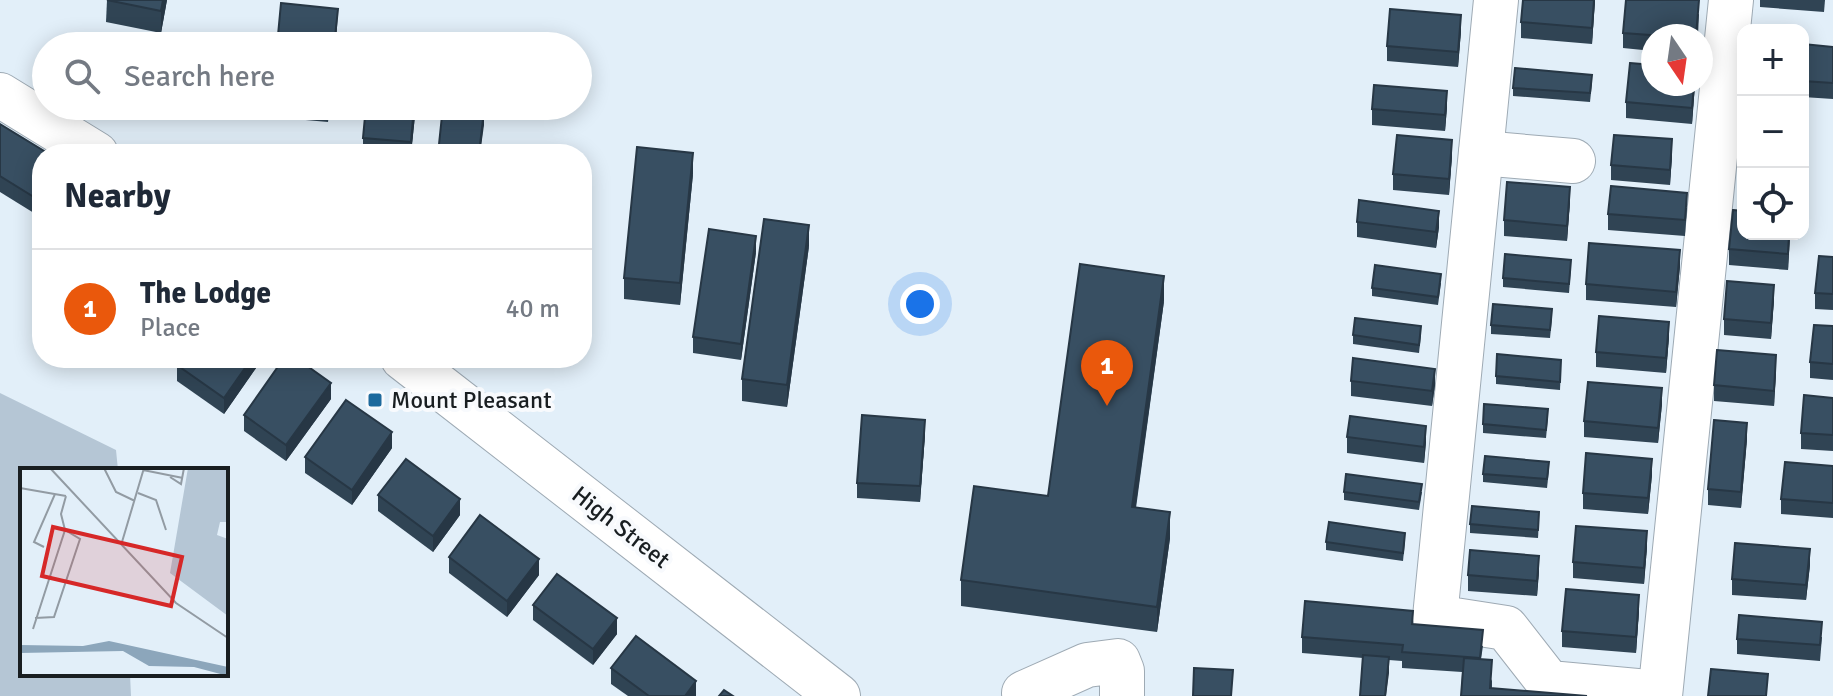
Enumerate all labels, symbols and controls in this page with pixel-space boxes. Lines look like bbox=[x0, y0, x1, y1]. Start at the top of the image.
north arrow bbox=[1641, 24, 1713, 96]
map controls bbox=[1737, 24, 1809, 240]
button: + bbox=[1737, 24, 1809, 96]
search box bbox=[32, 32, 592, 120]
icon: search bbox=[60, 54, 104, 98]
text: Search here bbox=[124, 58, 275, 95]
button: − bbox=[1737, 96, 1809, 168]
button: locate bbox=[1737, 168, 1809, 240]
text: Nearby bbox=[64, 175, 171, 217]
text: The Lodge bbox=[140, 275, 271, 312]
your location bbox=[900, 284, 940, 324]
text: 1 bbox=[83, 293, 97, 325]
text: 40 m bbox=[505, 293, 560, 325]
text: Place bbox=[140, 312, 201, 344]
pin: 1 bbox=[1081, 340, 1133, 406]
place label: Mount Pleasant bbox=[391, 385, 552, 415]
marker: Mount Pleasant bbox=[366, 391, 384, 409]
inset map bbox=[20, 468, 228, 676]
street label: High Street bbox=[566, 479, 676, 575]

